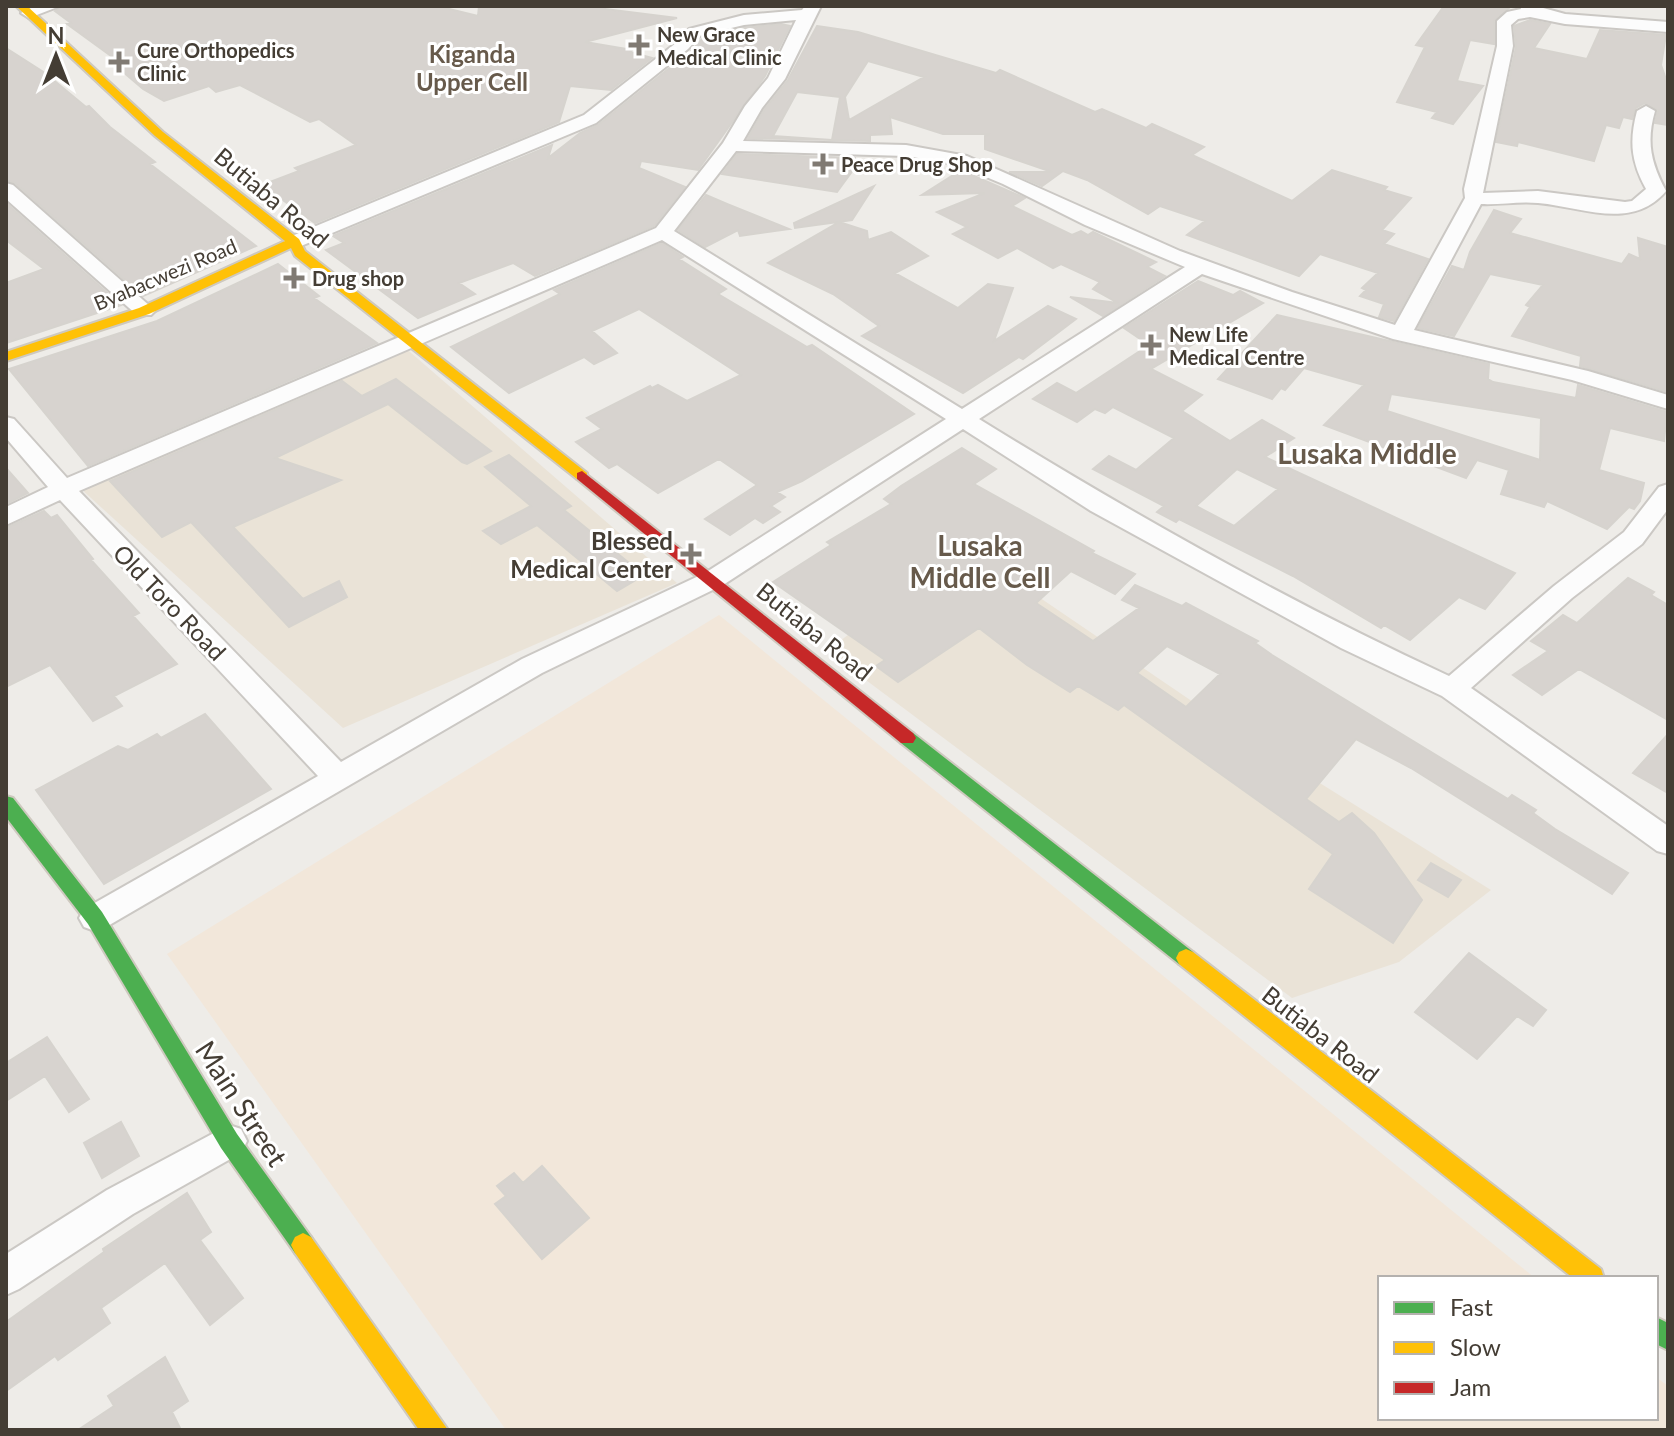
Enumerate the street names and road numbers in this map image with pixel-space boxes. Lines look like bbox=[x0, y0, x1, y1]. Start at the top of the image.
street label: Butiaba Road bbox=[209, 141, 335, 253]
street label: Byabacwezi Road bbox=[90, 233, 240, 315]
street label: Old Toro Road bbox=[108, 538, 232, 666]
street label: Butiaba Road bbox=[751, 576, 879, 686]
street label: Butiaba Road bbox=[1257, 979, 1385, 1089]
street label: Main Street bbox=[189, 1034, 295, 1172]

